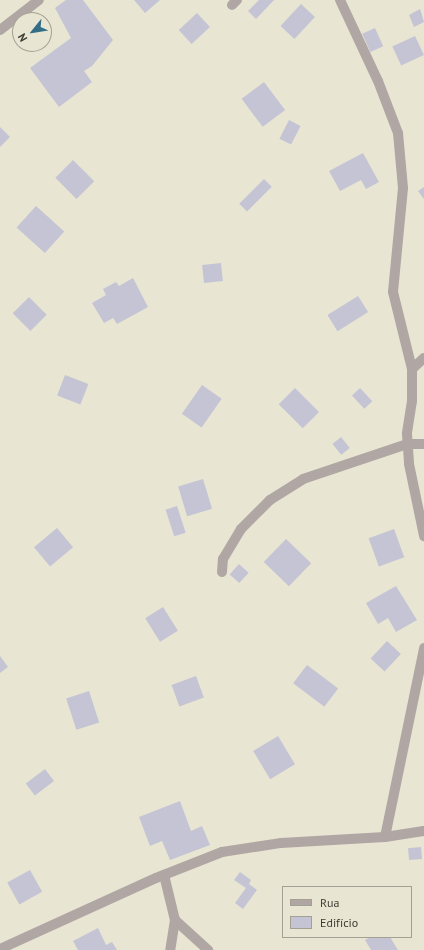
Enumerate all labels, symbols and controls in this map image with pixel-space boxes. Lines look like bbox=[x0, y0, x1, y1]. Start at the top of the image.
north arrow bbox=[12, 12, 52, 52]
text: N bbox=[15, 31, 30, 44]
legend bbox=[282, 886, 412, 938]
text: Rua bbox=[320, 895, 339, 910]
text: Edifício bbox=[320, 915, 358, 930]

